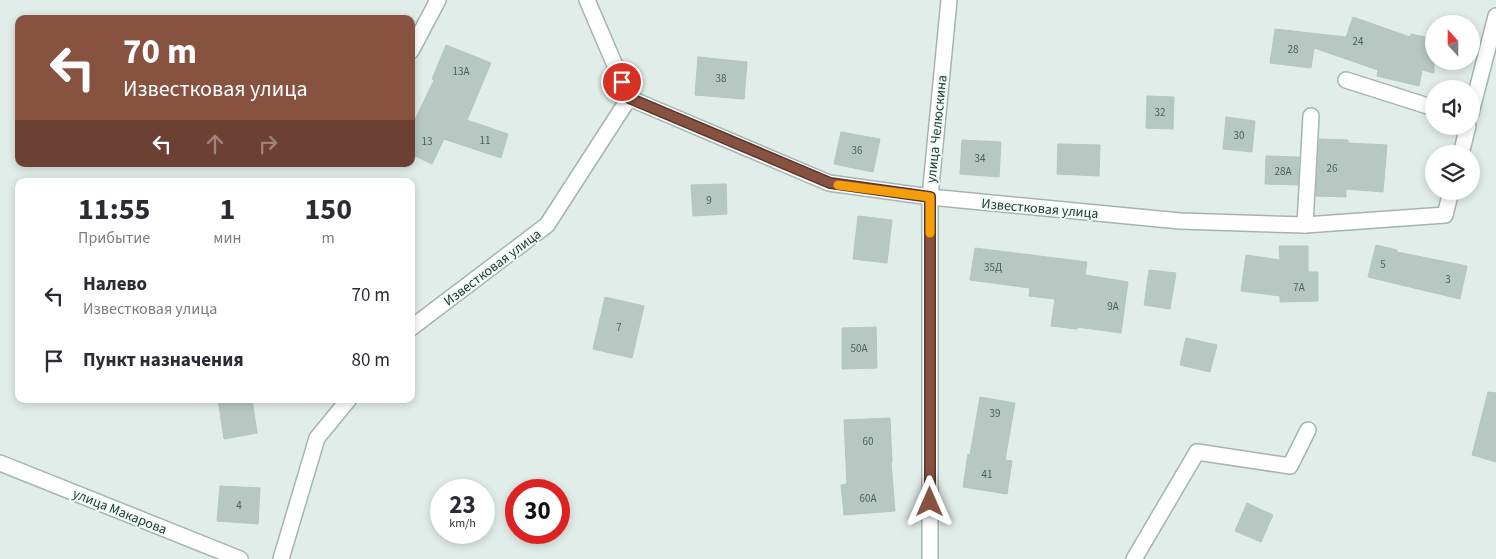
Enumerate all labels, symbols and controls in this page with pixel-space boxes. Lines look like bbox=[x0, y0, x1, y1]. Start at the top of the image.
north arrow bbox=[1425, 15, 1480, 70]
map controls bbox=[1425, 15, 1480, 200]
text: 70 m bbox=[123, 27, 197, 77]
house number: 24 bbox=[1353, 34, 1364, 49]
icon: left bbox=[40, 35, 105, 100]
house number: 28 bbox=[1288, 42, 1299, 57]
pin bbox=[601, 61, 643, 103]
house number: 13А bbox=[453, 64, 469, 79]
icon: arrive bbox=[608, 68, 636, 96]
house number: 38 bbox=[716, 71, 727, 86]
text: Известковая улица bbox=[123, 73, 308, 105]
street label: улица Челюскина bbox=[921, 74, 953, 184]
button: sound bbox=[1425, 80, 1480, 135]
house number: 32 bbox=[1155, 105, 1165, 120]
house number: 30 bbox=[1234, 128, 1244, 143]
icon: left bbox=[148, 130, 176, 158]
icon: ahead bbox=[201, 130, 229, 158]
icon: right bbox=[254, 130, 282, 158]
house number: 11 bbox=[480, 133, 490, 148]
house number: 13 bbox=[422, 134, 432, 149]
house number: 36 bbox=[852, 143, 863, 158]
button: layers bbox=[1425, 145, 1480, 200]
house number: 34 bbox=[975, 151, 986, 166]
house number: 26 bbox=[1327, 161, 1338, 176]
house number: 28А bbox=[1275, 164, 1291, 179]
text: 11:55 bbox=[78, 188, 150, 231]
text: 1 bbox=[219, 188, 235, 231]
text: 150 bbox=[304, 188, 352, 231]
house number: 9 bbox=[706, 193, 712, 208]
street label: Известковая улица bbox=[981, 194, 1099, 224]
street label: Известковая улица bbox=[440, 224, 546, 311]
text: Прибытие bbox=[78, 227, 150, 249]
text: мин bbox=[213, 227, 241, 249]
text: m bbox=[322, 227, 335, 249]
house number: 5 bbox=[1380, 257, 1386, 272]
house number: 35Д bbox=[984, 260, 1002, 275]
text: Налево bbox=[83, 271, 147, 298]
house number: 3 bbox=[1445, 272, 1451, 287]
house number: 7А bbox=[1293, 280, 1305, 295]
icon: left bbox=[40, 282, 68, 310]
text: 70 m bbox=[352, 282, 390, 309]
text: Известковая улица bbox=[83, 298, 217, 320]
house number: 9А bbox=[1107, 299, 1119, 314]
house number: 7 bbox=[616, 320, 622, 335]
house number: 50А bbox=[851, 341, 867, 356]
icon: arrive bbox=[40, 347, 68, 375]
text: Пункт назначения bbox=[83, 347, 244, 374]
text: 80 m bbox=[352, 347, 390, 374]
house number: 39 bbox=[990, 406, 1000, 421]
house number: 60 bbox=[863, 434, 873, 449]
house number: 41 bbox=[982, 467, 992, 482]
position arrow bbox=[903, 475, 955, 527]
speed limit sign: 30 bbox=[505, 479, 570, 544]
street label: улица Макарова bbox=[69, 484, 170, 540]
text: 23 bbox=[449, 487, 476, 523]
house number: 60А bbox=[860, 491, 876, 506]
house number: 4 bbox=[236, 498, 242, 513]
text: km/h bbox=[449, 515, 476, 532]

